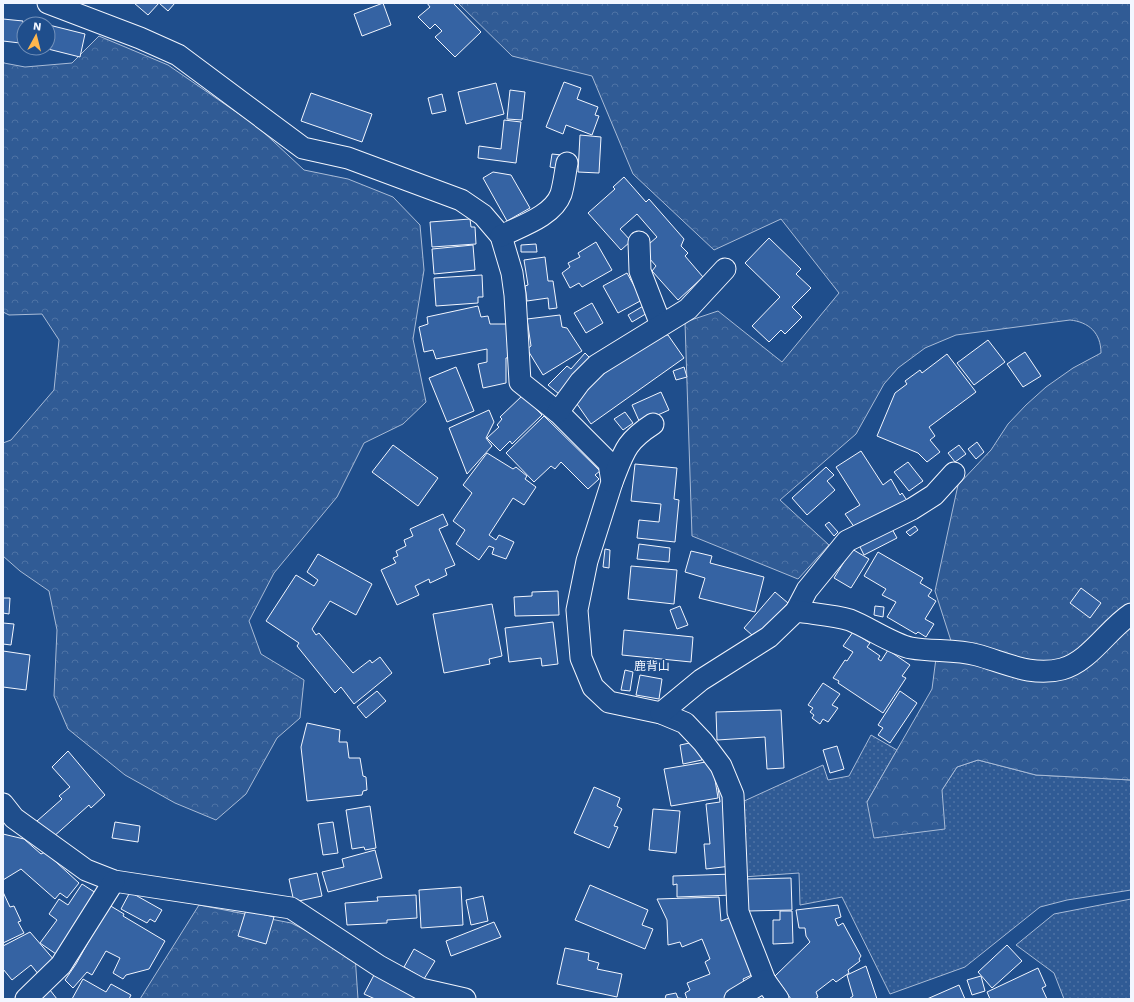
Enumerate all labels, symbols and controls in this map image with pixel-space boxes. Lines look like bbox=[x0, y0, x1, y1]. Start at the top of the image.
north arrow bbox=[16, 16, 56, 56]
text: N bbox=[32, 20, 42, 34]
district label: 鹿背山 bbox=[634, 659, 670, 673]

